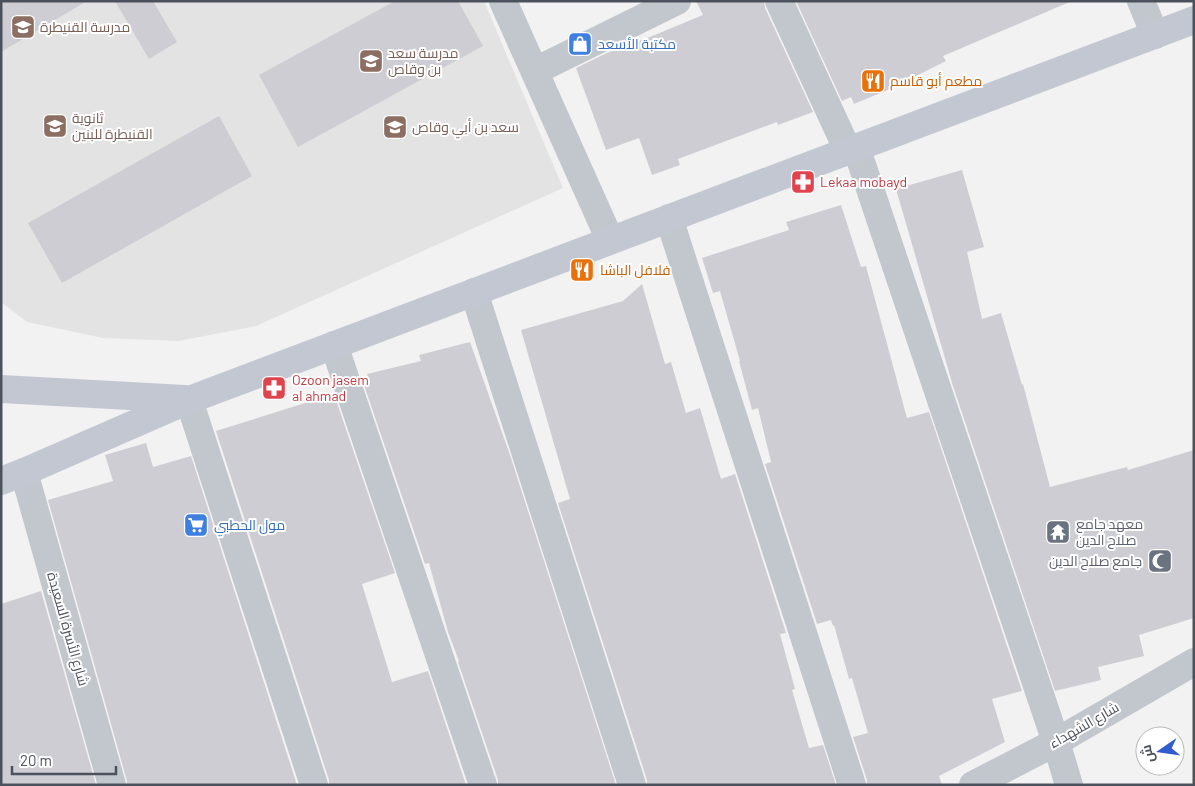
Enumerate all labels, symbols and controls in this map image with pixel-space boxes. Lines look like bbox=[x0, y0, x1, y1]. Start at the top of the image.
school or university icon: مدرسة القنيطرة bbox=[10, 14, 36, 40]
place label: مدرسة القنيطرة bbox=[40, 18, 130, 35]
shop icon: مكتبة الأسعد bbox=[567, 31, 593, 57]
place label: مكتبة الأسعد bbox=[598, 35, 676, 52]
place label: مدرسة سعد بن وقاص bbox=[388, 44, 459, 77]
school or university icon: مدرسة سعد بن وقاص bbox=[358, 48, 384, 74]
restaurant icon: مطعم أبو قاسم bbox=[860, 68, 886, 94]
place label: مطعم أبو قاسم bbox=[890, 72, 982, 91]
place label: ثانوية القنيطرة للبنين bbox=[72, 109, 153, 142]
school or university icon: ثانوية القنيطرة للبنين bbox=[42, 113, 68, 139]
school or university icon: سعد بن أبي وقاص bbox=[382, 114, 408, 140]
place label: سعد بن أبي وقاص bbox=[412, 118, 519, 139]
pharmacy icon: Lekaa mobayd bbox=[790, 169, 816, 195]
place label: Lekaa mobayd bbox=[820, 173, 907, 190]
restaurant icon: فلافل الباشا bbox=[569, 257, 595, 283]
place label: فلافل الباشا bbox=[600, 261, 671, 278]
place label: Ozoon jasem al ahmad bbox=[292, 371, 369, 404]
pharmacy icon: Ozoon jasem al ahmad bbox=[261, 375, 287, 401]
supermarket icon: مول الحطبي bbox=[183, 512, 209, 538]
place label: معهد جامع صلاح الدين bbox=[1076, 515, 1143, 549]
place label: مول الحطبي bbox=[214, 516, 285, 537]
temple icon: معهد جامع صلاح الدين bbox=[1045, 519, 1071, 545]
mosque icon: جامع صلاح الدين bbox=[1147, 548, 1173, 574]
place label: جامع صلاح الدين bbox=[1049, 552, 1142, 570]
street label: شارع الأسرة السعيدة bbox=[43, 570, 93, 688]
street label: شارع الشهداء bbox=[1046, 698, 1122, 752]
north arrow bbox=[1135, 726, 1185, 776]
text: ش bbox=[1137, 743, 1158, 765]
scale bar bbox=[12, 744, 116, 776]
text: 20 m bbox=[20, 751, 52, 769]

